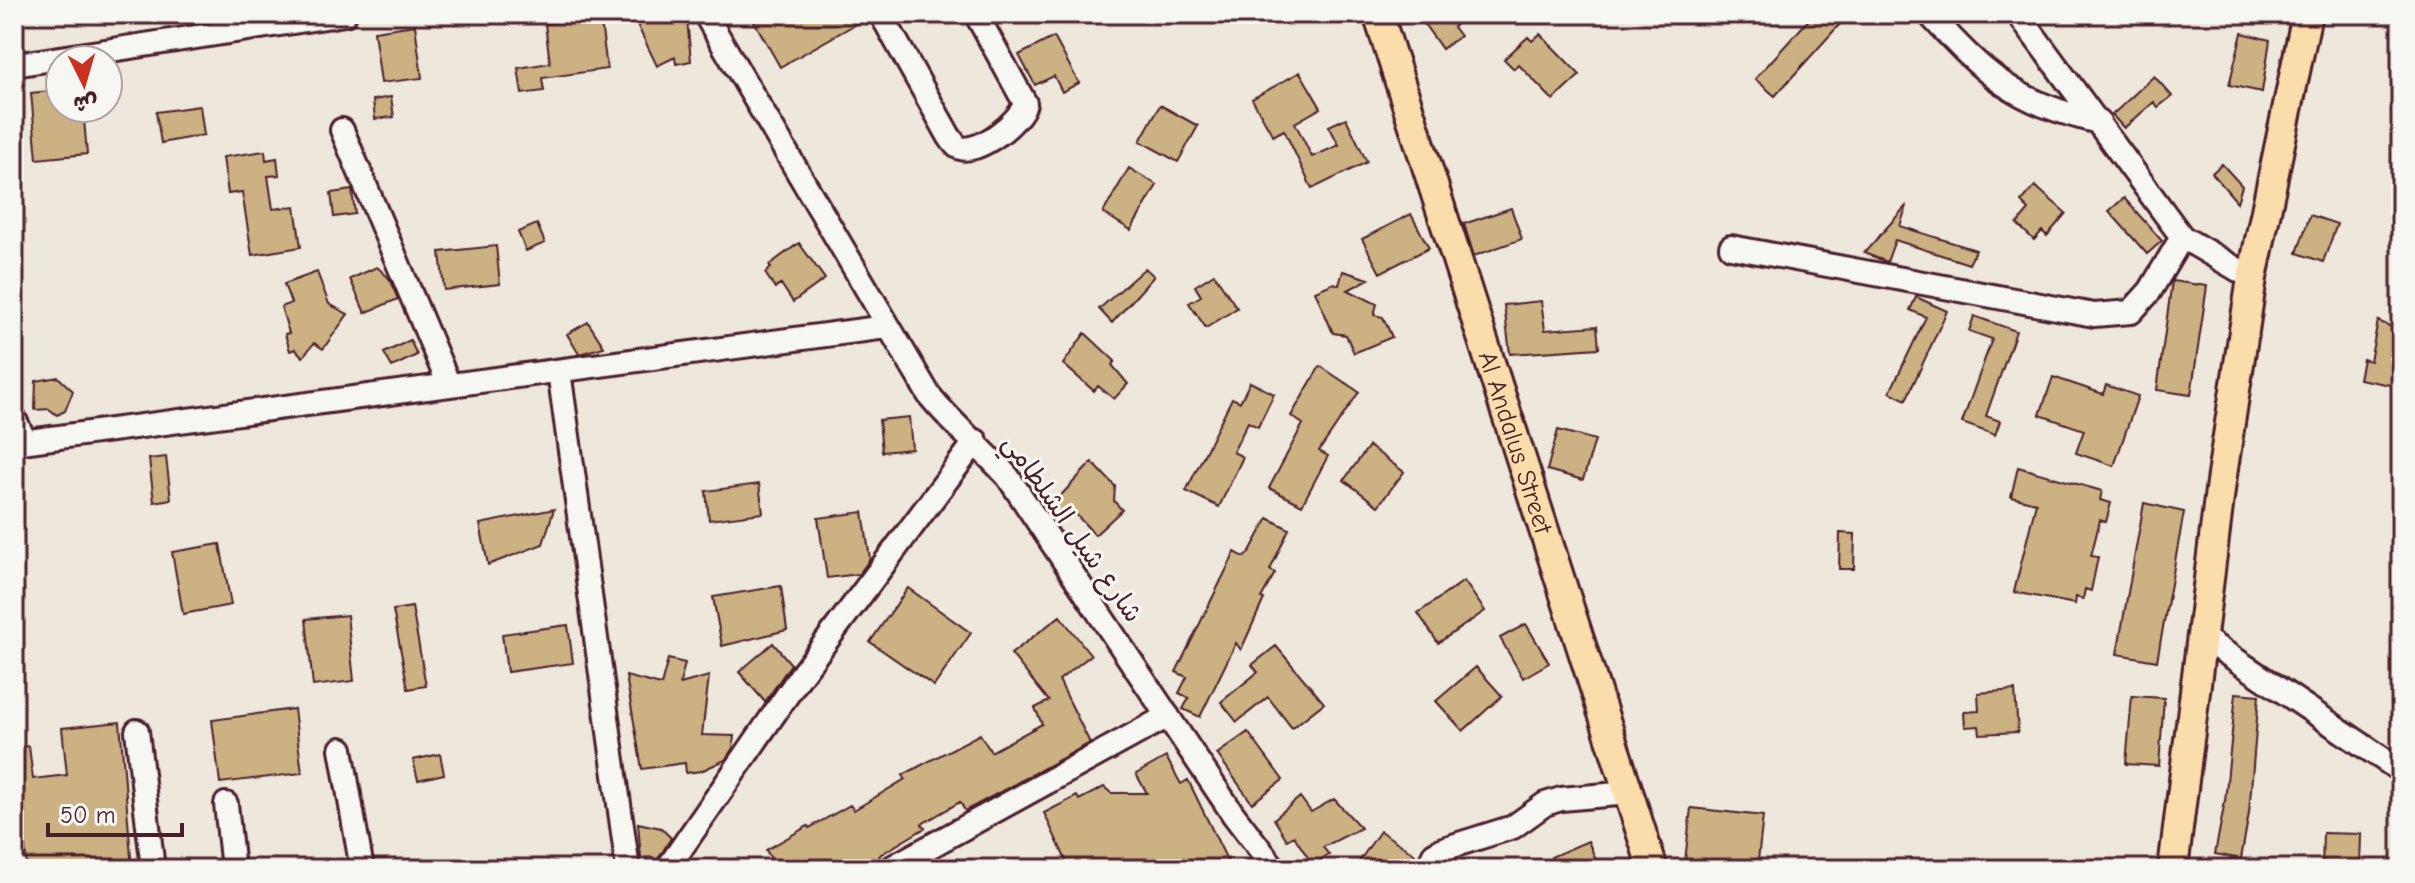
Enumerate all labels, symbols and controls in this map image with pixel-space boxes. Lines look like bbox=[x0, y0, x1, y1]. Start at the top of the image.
north arrow bbox=[44, 44, 124, 124]
text: ش bbox=[72, 89, 99, 117]
street label: Al Andalus Street bbox=[1471, 348, 1559, 539]
street label: شارع شيل الشلطامي bbox=[990, 429, 1148, 632]
scale bar bbox=[48, 787, 182, 837]
text: 50 m bbox=[60, 801, 116, 829]

